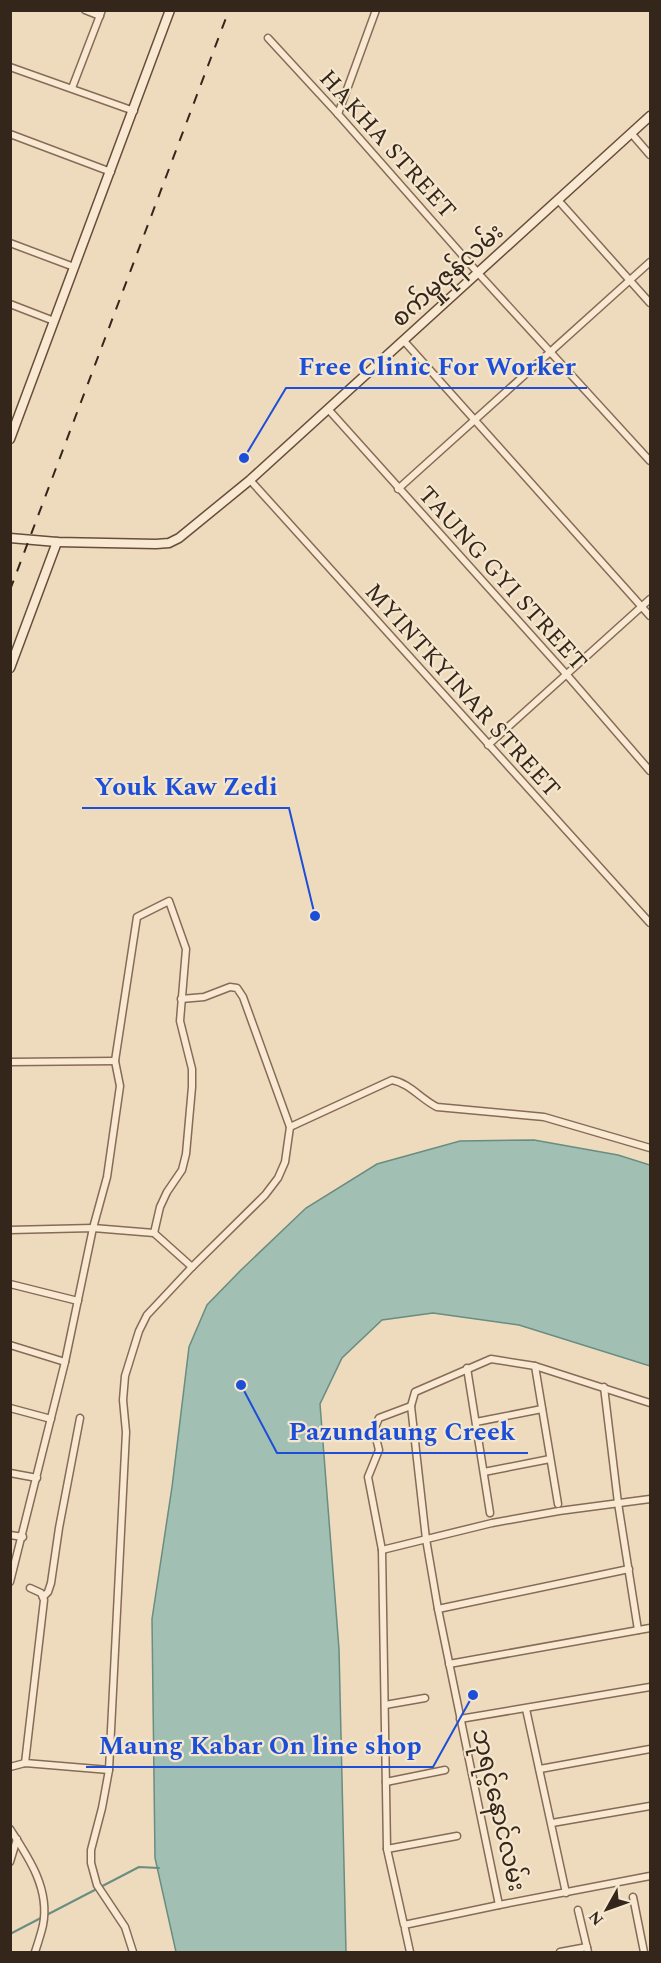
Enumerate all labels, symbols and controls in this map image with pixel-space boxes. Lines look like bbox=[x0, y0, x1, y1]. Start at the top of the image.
street label: HAKHA STREET bbox=[310, 62, 464, 227]
street label: စက်မှုဇုန်လမ်း bbox=[383, 215, 512, 336]
callout: Free Clinic For Worker bbox=[286, 344, 587, 388]
text: Free Clinic For Worker bbox=[298, 347, 577, 387]
street label: TAUNG GYI STREET bbox=[409, 478, 595, 679]
street label: MYINTKYINAR STREET bbox=[356, 575, 569, 806]
callout: Youk Kaw Zedi bbox=[82, 764, 289, 808]
text: Youk Kaw Zedi bbox=[94, 767, 278, 807]
callout: Pazundaung Creek bbox=[277, 1409, 528, 1453]
text: Pazundaung Creek bbox=[289, 1412, 516, 1452]
callout: Maung Kabar On line shop bbox=[86, 1723, 433, 1767]
street label: ဘုရင့်နောင်လမ်း bbox=[462, 1725, 534, 1895]
text: Maung Kabar On line shop bbox=[98, 1726, 422, 1766]
north arrow bbox=[577, 1879, 637, 1939]
text: N bbox=[583, 1905, 610, 1931]

